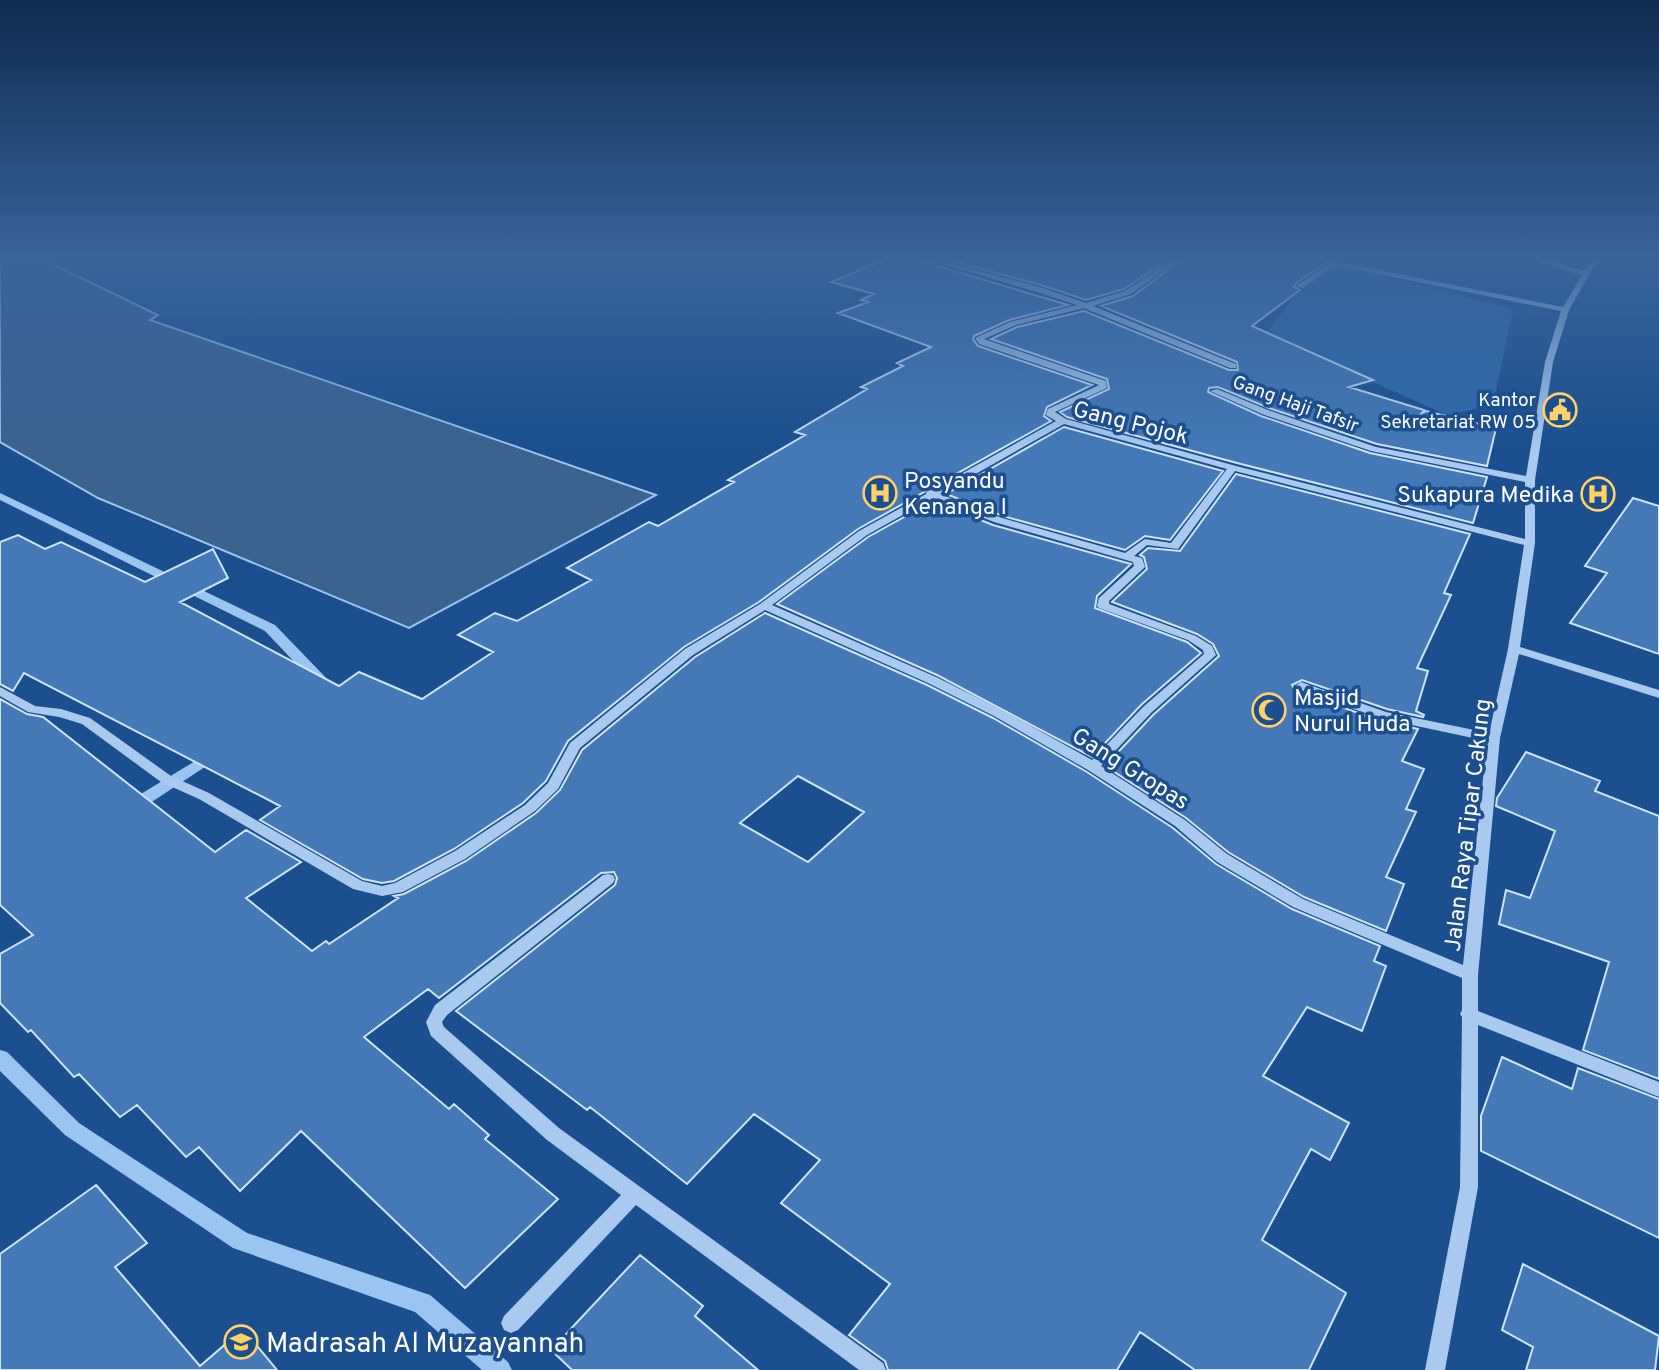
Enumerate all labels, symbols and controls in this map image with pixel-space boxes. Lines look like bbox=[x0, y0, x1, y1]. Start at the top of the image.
street label: Gang Haji Tafsir bbox=[1229, 371, 1362, 439]
place label: Kantor Sekretariat RW 05 bbox=[1380, 389, 1537, 435]
public building icon: Kantor Sekretariat RW 05 bbox=[1541, 391, 1579, 429]
street label: Gang Pojok bbox=[1070, 396, 1191, 453]
place label: Posyandu Kenanga I bbox=[904, 468, 1007, 523]
hospital icon: Posyandu Kenanga I bbox=[861, 474, 899, 512]
hospital icon: Sukapura Medika bbox=[1579, 475, 1617, 513]
place label: Sukapura Medika bbox=[1397, 482, 1574, 511]
place label: Masjid Nurul Huda bbox=[1294, 685, 1410, 740]
mosque icon: Masjid Nurul Huda bbox=[1250, 691, 1288, 729]
street label: Jalan Raya Tipar Cakung bbox=[1440, 697, 1499, 953]
street label: Gang Gropas bbox=[1066, 723, 1194, 818]
school or university icon: Madrasah Al Muzayannah bbox=[222, 1323, 260, 1361]
place label: Madrasah Al Muzayannah bbox=[266, 1327, 584, 1363]

